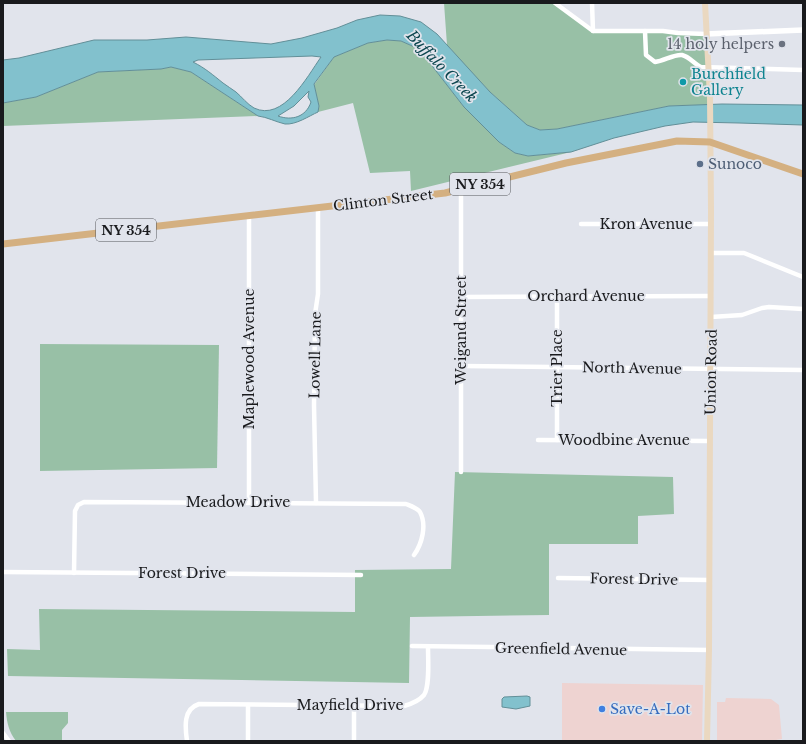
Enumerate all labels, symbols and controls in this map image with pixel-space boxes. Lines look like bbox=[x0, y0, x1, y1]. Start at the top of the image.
water label: Buffalo Creek bbox=[402, 25, 481, 106]
place label: 14 holy helpers bbox=[667, 35, 774, 53]
marker: 14 holy helpers bbox=[777, 39, 787, 49]
place label: Burchfield Gallery bbox=[691, 65, 766, 99]
marker: Burchfield Gallery bbox=[678, 77, 688, 87]
place label: Sunoco bbox=[708, 155, 762, 173]
marker: Sunoco bbox=[695, 159, 705, 169]
road number: NY 354 bbox=[450, 173, 510, 195]
street label: Clinton Street bbox=[332, 185, 435, 215]
street label: Kron Avenue bbox=[599, 215, 693, 233]
road number: NY 354 bbox=[96, 219, 156, 241]
street label: Weigand Street bbox=[452, 275, 470, 386]
street label: Orchard Avenue bbox=[527, 287, 645, 305]
street label: Maplewood Avenue bbox=[240, 288, 258, 430]
street label: Lowell Lane bbox=[305, 311, 325, 399]
street label: Union Road bbox=[701, 328, 721, 415]
street label: Trier Place bbox=[548, 329, 566, 407]
street label: North Avenue bbox=[582, 358, 682, 378]
street label: Woodbine Avenue bbox=[557, 431, 690, 449]
street label: Meadow Drive bbox=[186, 493, 290, 511]
street label: Forest Drive bbox=[138, 564, 226, 582]
street label: Forest Drive bbox=[590, 569, 678, 589]
street label: Greenfield Avenue bbox=[495, 639, 627, 659]
street label: Mayfield Drive bbox=[297, 696, 403, 714]
place label: Save-A-Lot bbox=[610, 700, 691, 718]
marker: Save-A-Lot bbox=[597, 704, 607, 714]

